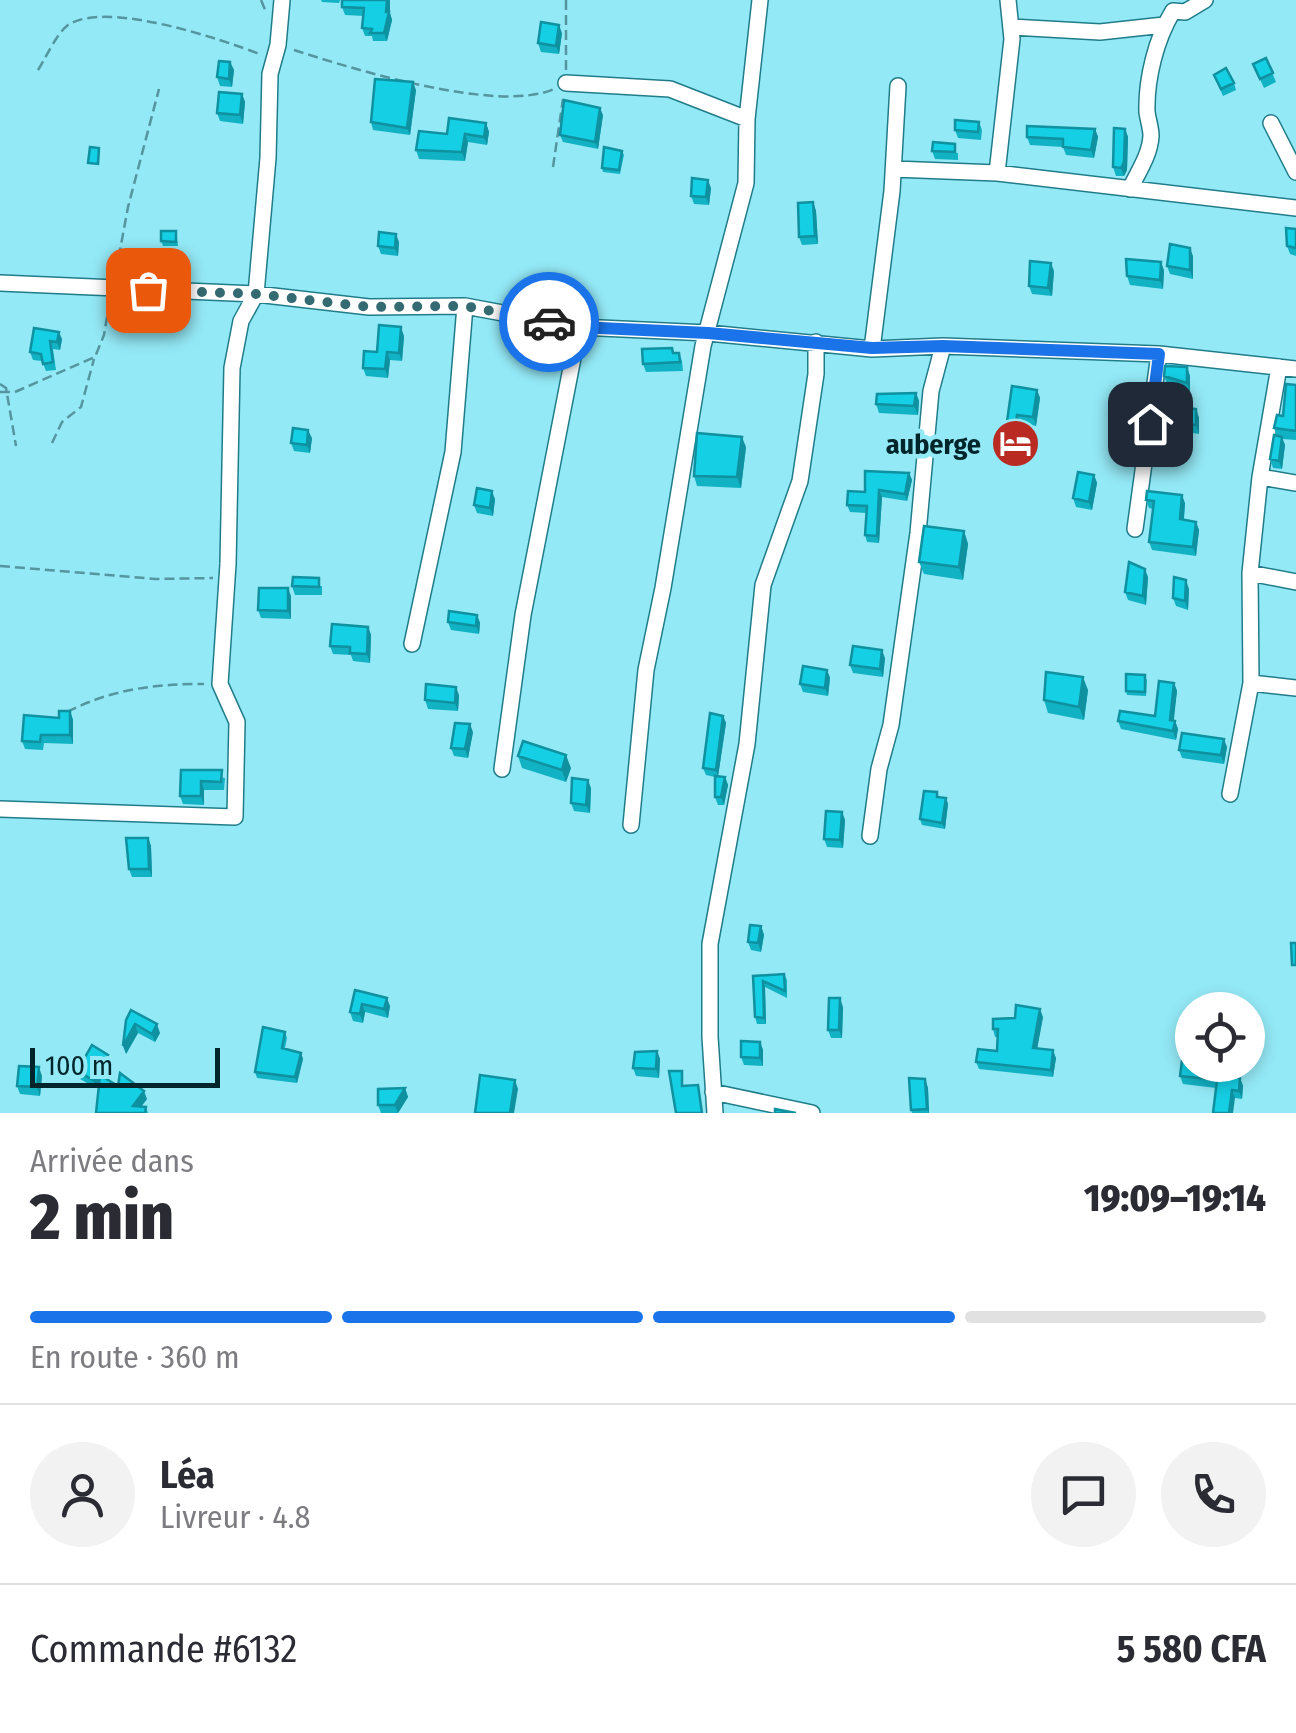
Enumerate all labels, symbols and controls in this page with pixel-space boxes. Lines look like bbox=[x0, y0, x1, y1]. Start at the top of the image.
pin bbox=[106, 248, 191, 333]
icon: bag bbox=[121, 263, 176, 318]
courier bbox=[499, 272, 599, 372]
icon: car bbox=[522, 295, 577, 350]
pin bbox=[1108, 382, 1193, 467]
icon: home bbox=[1123, 397, 1178, 452]
hotel icon: auberge bbox=[990, 418, 1042, 470]
place label: auberge bbox=[886, 428, 981, 461]
map controls bbox=[1175, 992, 1265, 1082]
button: locate bbox=[1175, 992, 1265, 1082]
scale bar bbox=[30, 1043, 220, 1088]
text: 100 m bbox=[45, 1049, 113, 1082]
text: Arrivée dans bbox=[30, 1142, 194, 1180]
text: 19:09–19:14 bbox=[1084, 1175, 1266, 1221]
text: 2 min bbox=[30, 1178, 174, 1256]
text: En route · 360 m bbox=[30, 1338, 240, 1376]
button: person bbox=[30, 1442, 135, 1547]
button: chat bbox=[1031, 1442, 1136, 1547]
button: phone bbox=[1161, 1442, 1266, 1547]
text: Léa bbox=[160, 1452, 215, 1498]
text: Livreur · 4.8 bbox=[160, 1498, 311, 1536]
text: Commande #6132 bbox=[30, 1626, 297, 1672]
text: 5 580 CFA bbox=[1117, 1626, 1266, 1672]

